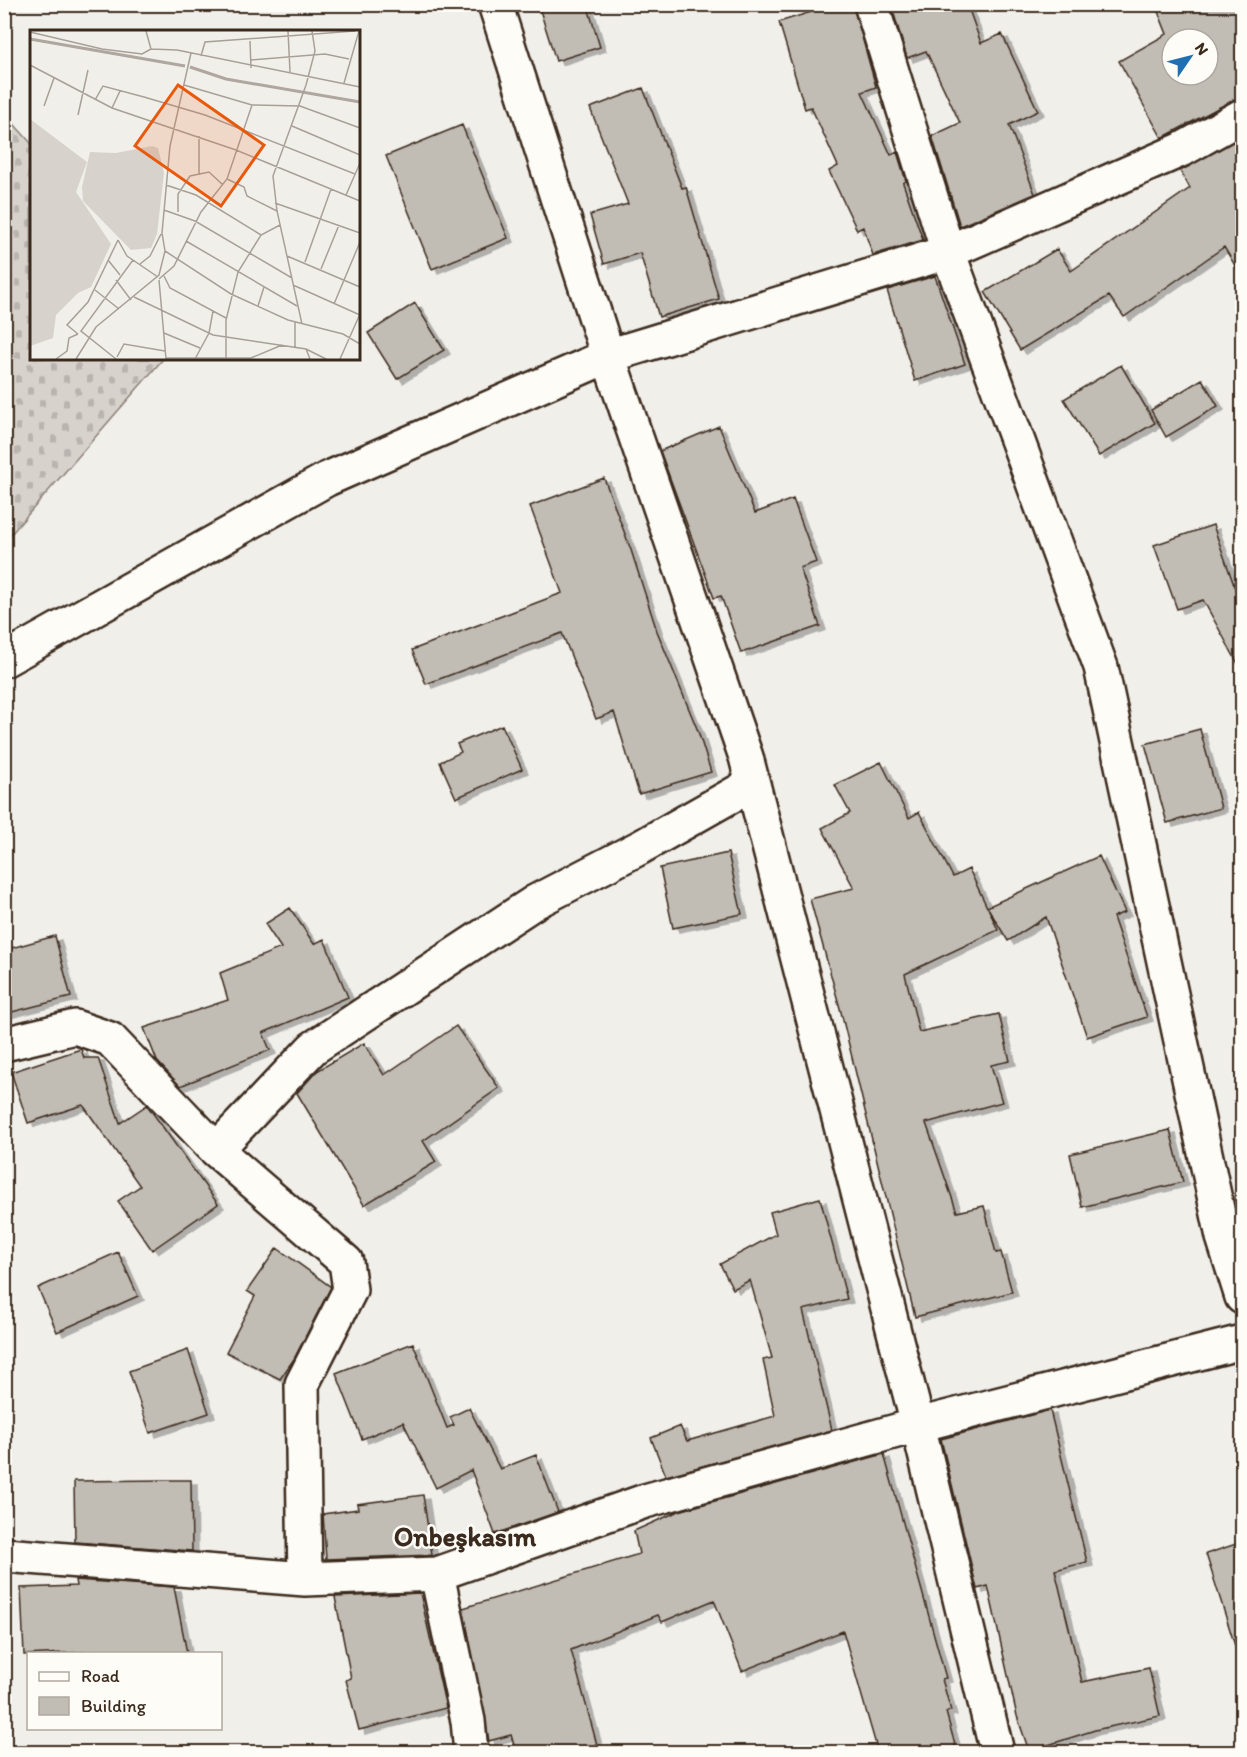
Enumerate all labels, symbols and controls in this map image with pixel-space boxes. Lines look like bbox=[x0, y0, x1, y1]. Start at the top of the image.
north arrow bbox=[1160, 27, 1220, 87]
inset map bbox=[30, 30, 360, 360]
text: N bbox=[1191, 39, 1213, 59]
district label: Onbeşkasım bbox=[394, 1520, 537, 1553]
legend bbox=[27, 1652, 222, 1730]
text: Road bbox=[81, 1665, 120, 1687]
text: Building bbox=[81, 1695, 147, 1717]

